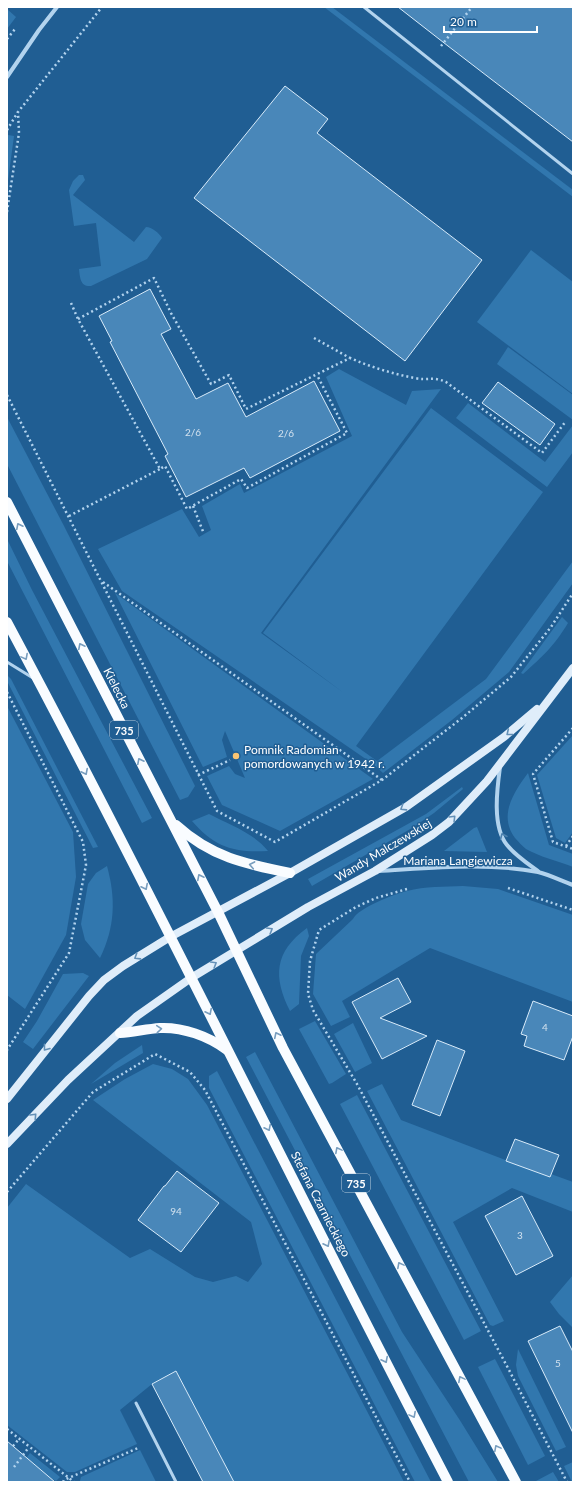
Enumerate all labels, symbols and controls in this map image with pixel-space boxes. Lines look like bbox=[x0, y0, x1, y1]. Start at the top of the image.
scale bar bbox=[444, 8, 537, 34]
text: 20 m bbox=[450, 14, 477, 29]
house number: 2/6 bbox=[185, 426, 201, 438]
house number: 2/6 bbox=[278, 427, 294, 439]
one-way arrow bbox=[16, 523, 24, 530]
one-way arrow bbox=[78, 643, 85, 650]
one-way arrow bbox=[21, 653, 28, 660]
street label: Kielecka bbox=[100, 665, 134, 711]
road number: 735 bbox=[110, 721, 138, 739]
one-way arrow bbox=[506, 728, 513, 735]
place label: Pomnik Radomian pomordowanych w 1942 r. bbox=[244, 742, 385, 771]
marker: Pomnik Radomian pomordowanych w 1942 r. bbox=[231, 751, 241, 761]
one-way arrow bbox=[138, 758, 145, 766]
one-way arrow bbox=[81, 768, 88, 775]
one-way arrow bbox=[400, 804, 407, 811]
street label: Wandy Malczewskiej bbox=[332, 815, 434, 885]
one-way arrow bbox=[448, 815, 456, 823]
one-way arrow bbox=[499, 833, 507, 840]
street label: Mariana Langiewicza bbox=[403, 853, 513, 868]
one-way arrow bbox=[249, 861, 255, 870]
one-way arrow bbox=[197, 874, 205, 881]
one-way arrow bbox=[141, 883, 148, 891]
one-way arrow bbox=[266, 927, 273, 935]
one-way arrow bbox=[134, 953, 141, 960]
one-way arrow bbox=[210, 961, 217, 969]
one-way arrow bbox=[204, 1008, 212, 1016]
house number: 4 bbox=[542, 1021, 548, 1033]
one-way arrow bbox=[155, 1025, 162, 1034]
one-way arrow bbox=[274, 1032, 282, 1040]
one-way arrow bbox=[44, 1044, 51, 1051]
one-way arrow bbox=[29, 1113, 36, 1120]
one-way arrow bbox=[263, 1124, 271, 1132]
one-way arrow bbox=[336, 1147, 343, 1154]
street label: Stefana Czarnieckiego bbox=[288, 1149, 354, 1259]
road number: 735 bbox=[342, 1174, 370, 1192]
house number: 94 bbox=[170, 1205, 182, 1217]
house number: 3 bbox=[517, 1229, 523, 1241]
one-way arrow bbox=[322, 1240, 329, 1248]
one-way arrow bbox=[397, 1261, 404, 1269]
one-way arrow bbox=[380, 1356, 388, 1364]
house number: 5 bbox=[555, 1357, 561, 1369]
one-way arrow bbox=[458, 1376, 466, 1383]
one-way arrow bbox=[409, 1411, 416, 1418]
one-way arrow bbox=[495, 1445, 502, 1452]

